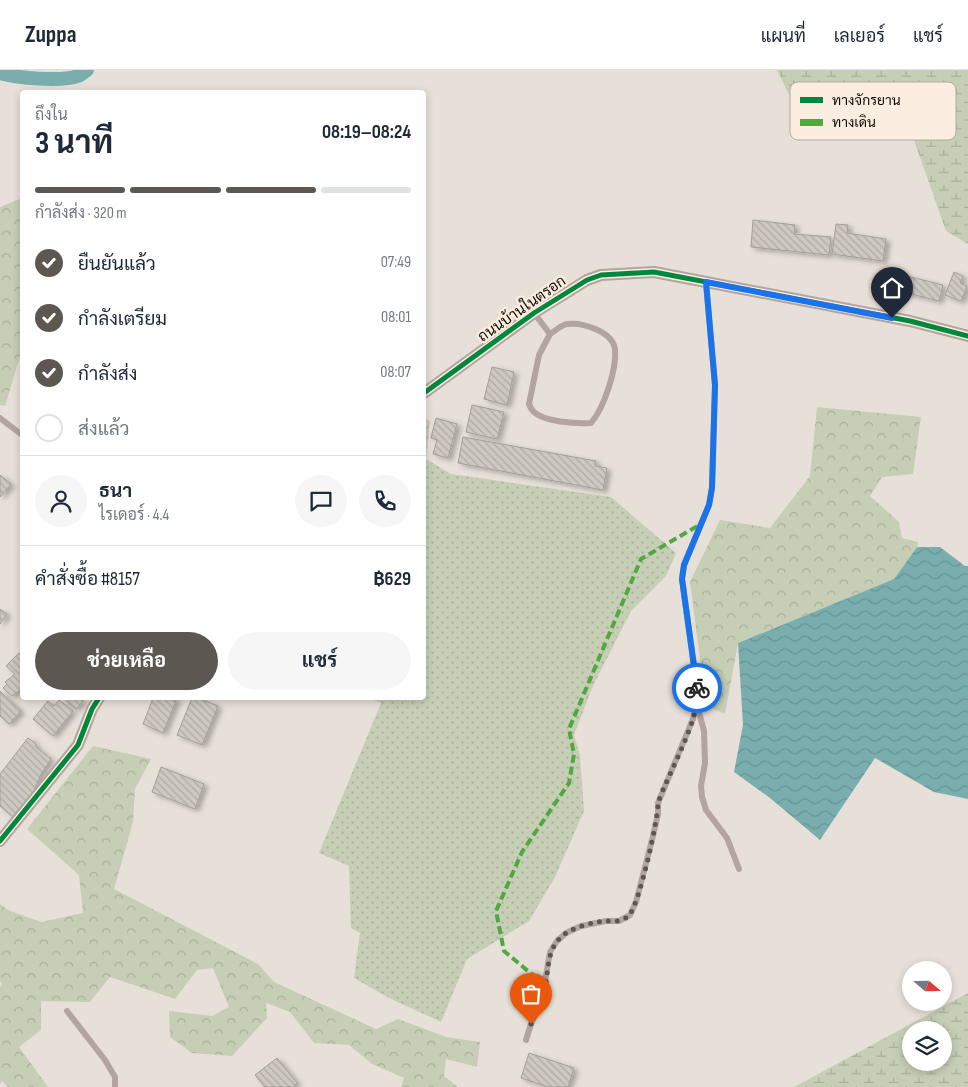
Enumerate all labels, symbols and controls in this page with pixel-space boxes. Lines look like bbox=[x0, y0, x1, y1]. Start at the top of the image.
text: Zuppa bbox=[25, 20, 76, 49]
text: แผนที่ bbox=[761, 26, 806, 47]
text: เลเยอร์ bbox=[834, 26, 885, 47]
text: แชร์ bbox=[913, 26, 943, 47]
legend bbox=[790, 82, 956, 140]
text: ทางจักรยาน bbox=[832, 92, 901, 109]
text: ถึงใน bbox=[35, 106, 68, 125]
text: ทางเดิน bbox=[832, 114, 876, 131]
text: 08:19–08:24 bbox=[322, 121, 411, 144]
text: 3 นาที bbox=[35, 124, 113, 163]
text: กำลังส่ง · 320 m bbox=[35, 204, 127, 223]
icon: check bbox=[35, 249, 63, 277]
text: ยืนยันแล้ว bbox=[78, 253, 156, 276]
text: 07:49 bbox=[381, 253, 411, 272]
pin bbox=[871, 267, 913, 318]
street label: ถนนบ้านในตรอก bbox=[474, 271, 570, 346]
icon: home bbox=[878, 274, 906, 302]
icon: check bbox=[35, 304, 63, 332]
text: กำลังเตรียม bbox=[78, 308, 167, 331]
text: 08:01 bbox=[381, 308, 411, 327]
icon: check bbox=[35, 359, 63, 387]
text: กำลังส่ง bbox=[78, 363, 137, 386]
text: 08:07 bbox=[380, 363, 411, 382]
text: ส่งแล้ว bbox=[78, 418, 129, 441]
button: person bbox=[35, 475, 87, 527]
button: chat bbox=[295, 475, 347, 527]
button: phone bbox=[359, 475, 411, 527]
text: ธนา bbox=[99, 480, 132, 503]
text: ไรเดอร์ · 4.4 bbox=[99, 506, 169, 525]
text: คำสั่งซื้อ #8157 bbox=[35, 568, 140, 591]
text: ฿629 bbox=[373, 568, 411, 591]
button: ช่วยเหลือ bbox=[35, 632, 218, 690]
button: แชร์ bbox=[228, 632, 411, 690]
courier bbox=[672, 663, 722, 713]
icon: bike bbox=[683, 674, 711, 702]
north arrow bbox=[902, 961, 952, 1011]
map controls bbox=[902, 961, 952, 1071]
pin bbox=[510, 973, 552, 1024]
icon: bag bbox=[517, 980, 545, 1008]
button: layers bbox=[902, 1021, 952, 1071]

